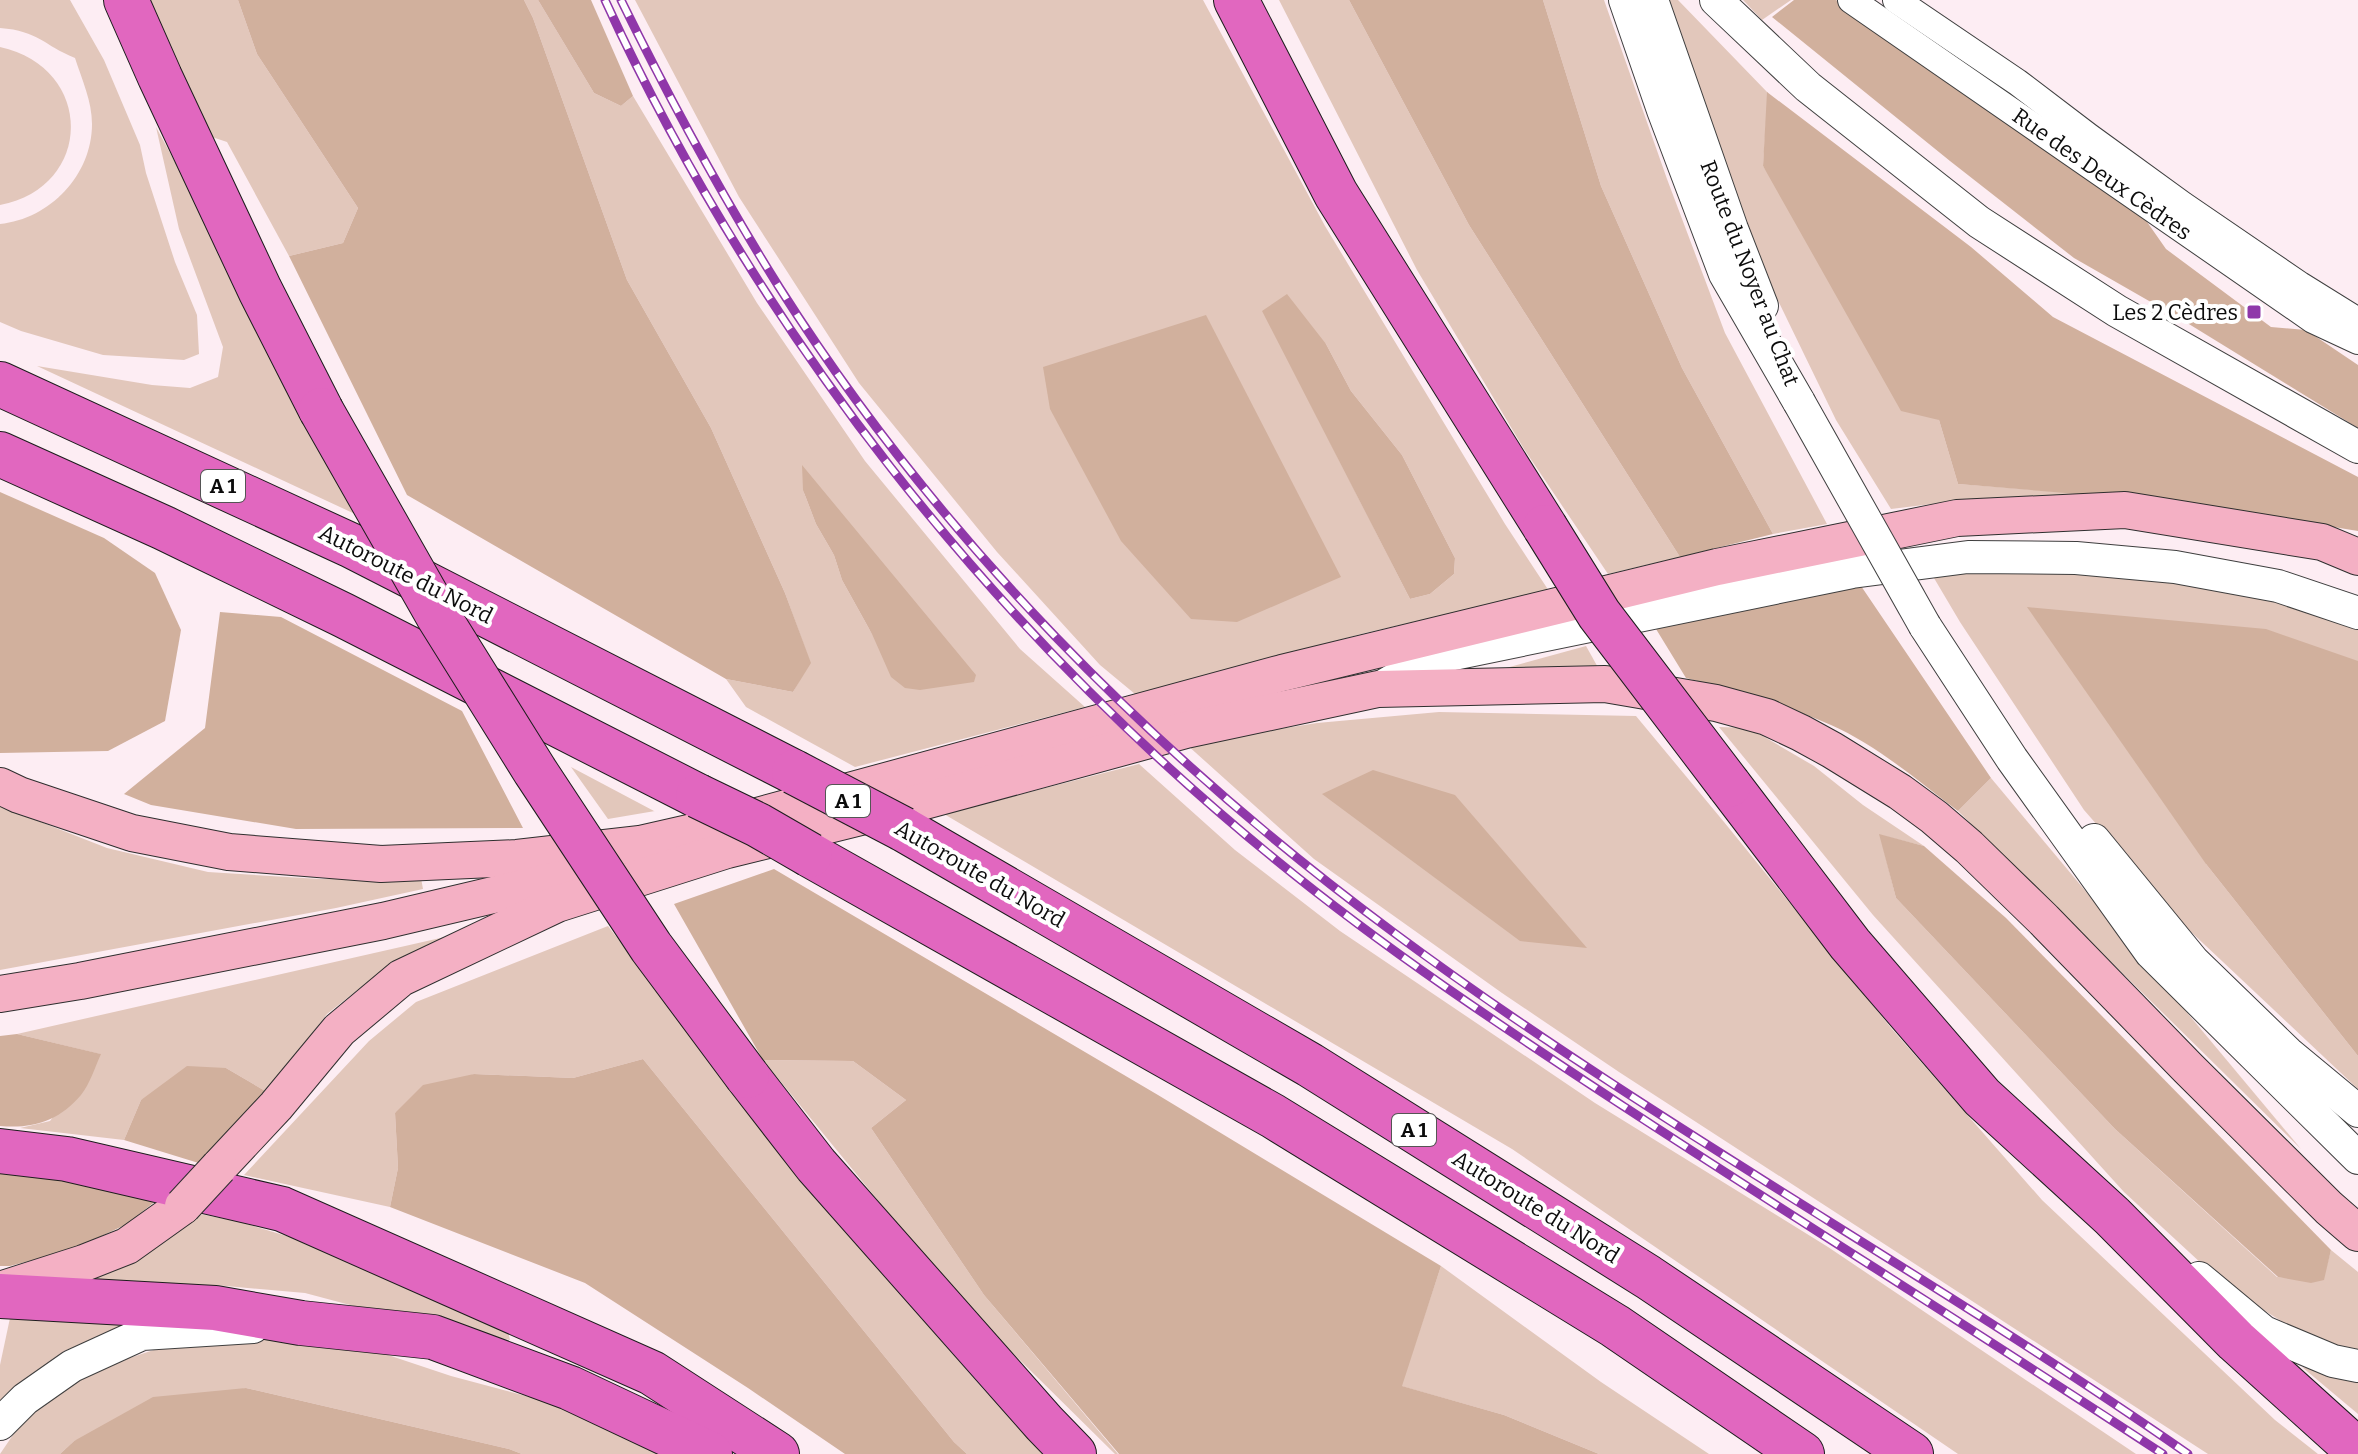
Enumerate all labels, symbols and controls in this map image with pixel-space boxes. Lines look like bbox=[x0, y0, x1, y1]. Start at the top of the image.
street label: Rue des Deux Cèdres bbox=[2007, 102, 2197, 246]
street label: Route du Noyer au Chat bbox=[1695, 156, 1806, 390]
place label: Les 2 Cèdres bbox=[2112, 299, 2238, 326]
marker: Les 2 Cèdres bbox=[2245, 303, 2263, 321]
road number: A 1 bbox=[201, 470, 245, 502]
street label: Autoroute du Nord bbox=[315, 518, 497, 630]
road number: A 1 bbox=[826, 785, 870, 817]
street label: Autoroute du Nord bbox=[890, 814, 1070, 934]
road number: A 1 bbox=[1392, 1114, 1436, 1146]
street label: Autoroute du Nord bbox=[1448, 1145, 1624, 1269]

